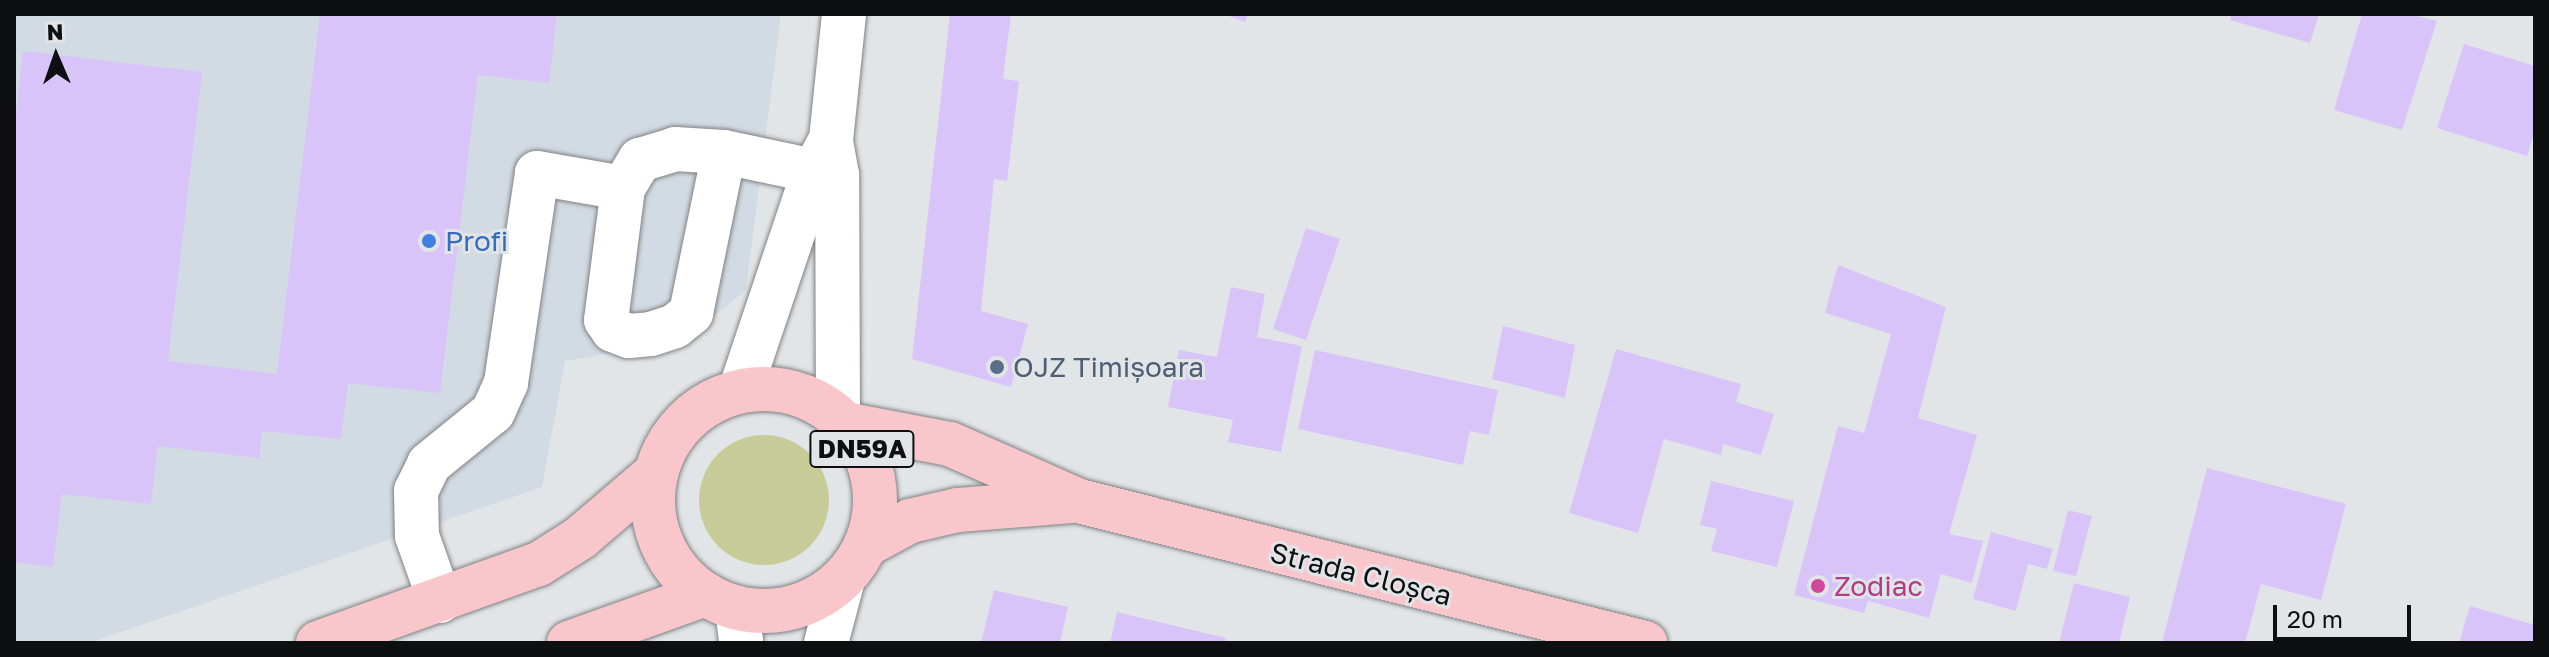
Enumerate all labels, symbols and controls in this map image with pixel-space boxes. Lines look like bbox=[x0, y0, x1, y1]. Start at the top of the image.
north arrow bbox=[16, 16, 96, 96]
text: N bbox=[46, 18, 64, 45]
place label: Profi bbox=[445, 224, 508, 258]
marker: Profi bbox=[420, 232, 438, 250]
place label: OJZ Timișoara bbox=[1013, 350, 1204, 384]
marker: OJZ Timișoara bbox=[988, 358, 1006, 376]
road number: DN59A bbox=[808, 427, 916, 471]
street label: Strada Cloșca bbox=[1267, 535, 1455, 613]
place label: Zodiac bbox=[1834, 569, 1923, 603]
marker: Zodiac bbox=[1809, 577, 1827, 595]
scale bar bbox=[2277, 589, 2415, 639]
text: 20 m bbox=[2287, 604, 2343, 633]

